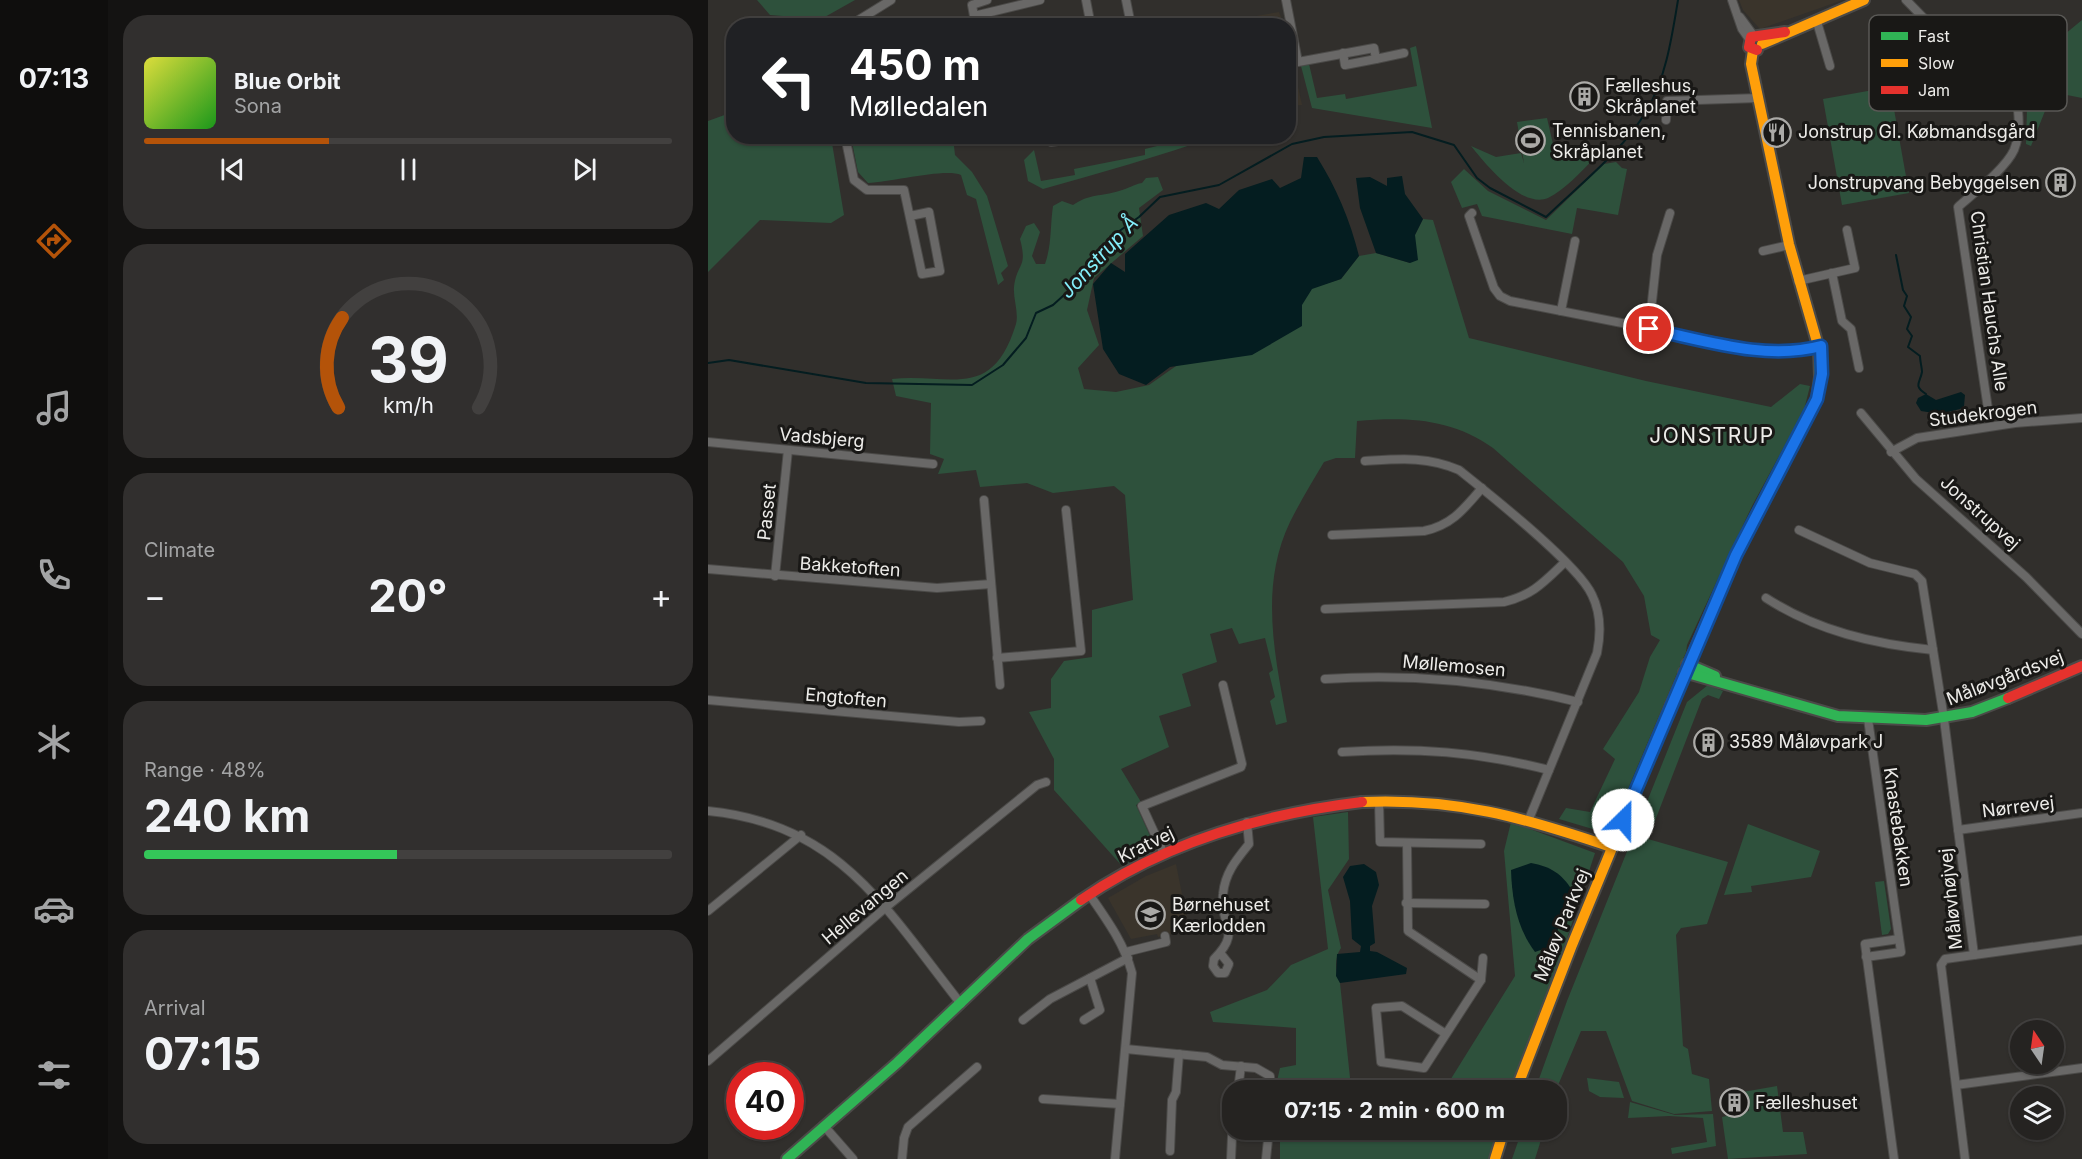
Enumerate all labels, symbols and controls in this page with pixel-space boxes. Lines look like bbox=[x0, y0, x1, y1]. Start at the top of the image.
legend bbox=[1869, 15, 2067, 111]
text: Fast bbox=[1918, 26, 1950, 46]
text: 450 m bbox=[849, 39, 981, 90]
icon: left bbox=[750, 42, 828, 120]
text: Slow bbox=[1918, 53, 1955, 73]
text: 07:13 bbox=[19, 62, 89, 95]
text: Blue Orbit bbox=[234, 68, 341, 94]
place label: Fælleshus, Skråplanet bbox=[1605, 75, 1696, 117]
building icon: Fælleshus, Skråplanet bbox=[1568, 80, 1600, 112]
text: Jam bbox=[1918, 80, 1950, 100]
text: Mølledalen bbox=[849, 90, 988, 123]
text: Sona bbox=[234, 94, 282, 118]
restaurant icon: Jonstrup Gl. Købmandsgård bbox=[1761, 116, 1793, 148]
place label: Tennisbanen, Skråplanet bbox=[1552, 120, 1666, 162]
place label: Jonstrup Gl. Købmandsgård bbox=[1798, 121, 2036, 142]
sports icon: Tennisbanen, Skråplanet bbox=[1515, 125, 1547, 157]
icon: previous bbox=[216, 153, 249, 186]
icon: pause bbox=[392, 153, 425, 186]
icon: next bbox=[568, 153, 601, 186]
building icon: Jonstrupvang Bebyggelsen bbox=[2045, 167, 2077, 199]
place label: Jonstrupvang Bebyggelsen bbox=[1808, 172, 2040, 193]
street label: Christian Hauchs Alle bbox=[1966, 209, 2013, 393]
water label: Jonstrup Å bbox=[1053, 210, 1143, 303]
icon: directions bbox=[33, 220, 75, 262]
pin bbox=[1623, 303, 1674, 354]
icon: arrive bbox=[1632, 312, 1665, 345]
text: 39 bbox=[368, 322, 448, 397]
icon: music bbox=[33, 387, 75, 429]
text: km/h bbox=[383, 392, 433, 418]
street label: Studekrogen bbox=[1928, 396, 2038, 431]
street label: Vadsbjerg bbox=[779, 423, 866, 452]
district label: JONSTRUP bbox=[1649, 423, 1775, 448]
street label: Jonstrupvej bbox=[1936, 471, 2024, 554]
street label: Passet bbox=[753, 482, 780, 541]
text: Climate bbox=[144, 538, 215, 562]
street label: Bakketoften bbox=[799, 552, 901, 581]
icon: phone bbox=[33, 554, 75, 596]
text: 20° bbox=[368, 568, 448, 623]
text: − bbox=[144, 576, 166, 616]
text: + bbox=[650, 576, 672, 616]
street label: Måløvgårdsvej bbox=[1943, 646, 2066, 710]
street label: Møllemosen bbox=[1402, 651, 1506, 680]
street label: Engtoften bbox=[804, 683, 888, 712]
icon: climate bbox=[33, 721, 75, 763]
building icon: 3589 Måløvpark J bbox=[1692, 726, 1724, 758]
place label: 3589 Måløvpark J bbox=[1729, 731, 1883, 752]
text: Range · 48% bbox=[144, 758, 266, 782]
street label: Knastebakken bbox=[1880, 766, 1917, 888]
text: 240 km bbox=[144, 788, 310, 843]
position arrow bbox=[1591, 788, 1655, 852]
street label: Nørrevej bbox=[1981, 792, 2055, 821]
street label: Kratvej bbox=[1114, 822, 1177, 867]
street label: Måløvhøjvej bbox=[1935, 847, 1966, 951]
street label: Hellevangen bbox=[817, 865, 912, 949]
street label: Måløv Parkvej bbox=[1529, 865, 1594, 984]
icon: car bbox=[33, 888, 75, 930]
place label: Børnehuset Kærlodden bbox=[1172, 894, 1270, 936]
school or university icon: Børnehuset Kærlodden bbox=[1135, 899, 1167, 931]
text: Arrival bbox=[144, 996, 206, 1020]
north arrow bbox=[2010, 1020, 2064, 1074]
map controls bbox=[2010, 1020, 2064, 1140]
text: 07:15 bbox=[144, 1026, 261, 1081]
icon: filters bbox=[33, 1054, 75, 1096]
speed limit sign: 40 bbox=[726, 1062, 804, 1140]
button: layers bbox=[2010, 1086, 2064, 1140]
building icon: Fælleshuset bbox=[1718, 1087, 1750, 1119]
place label: Fælleshuset bbox=[1755, 1092, 1858, 1113]
text: 07:15 · 2 min · 600 m bbox=[1284, 1097, 1505, 1123]

